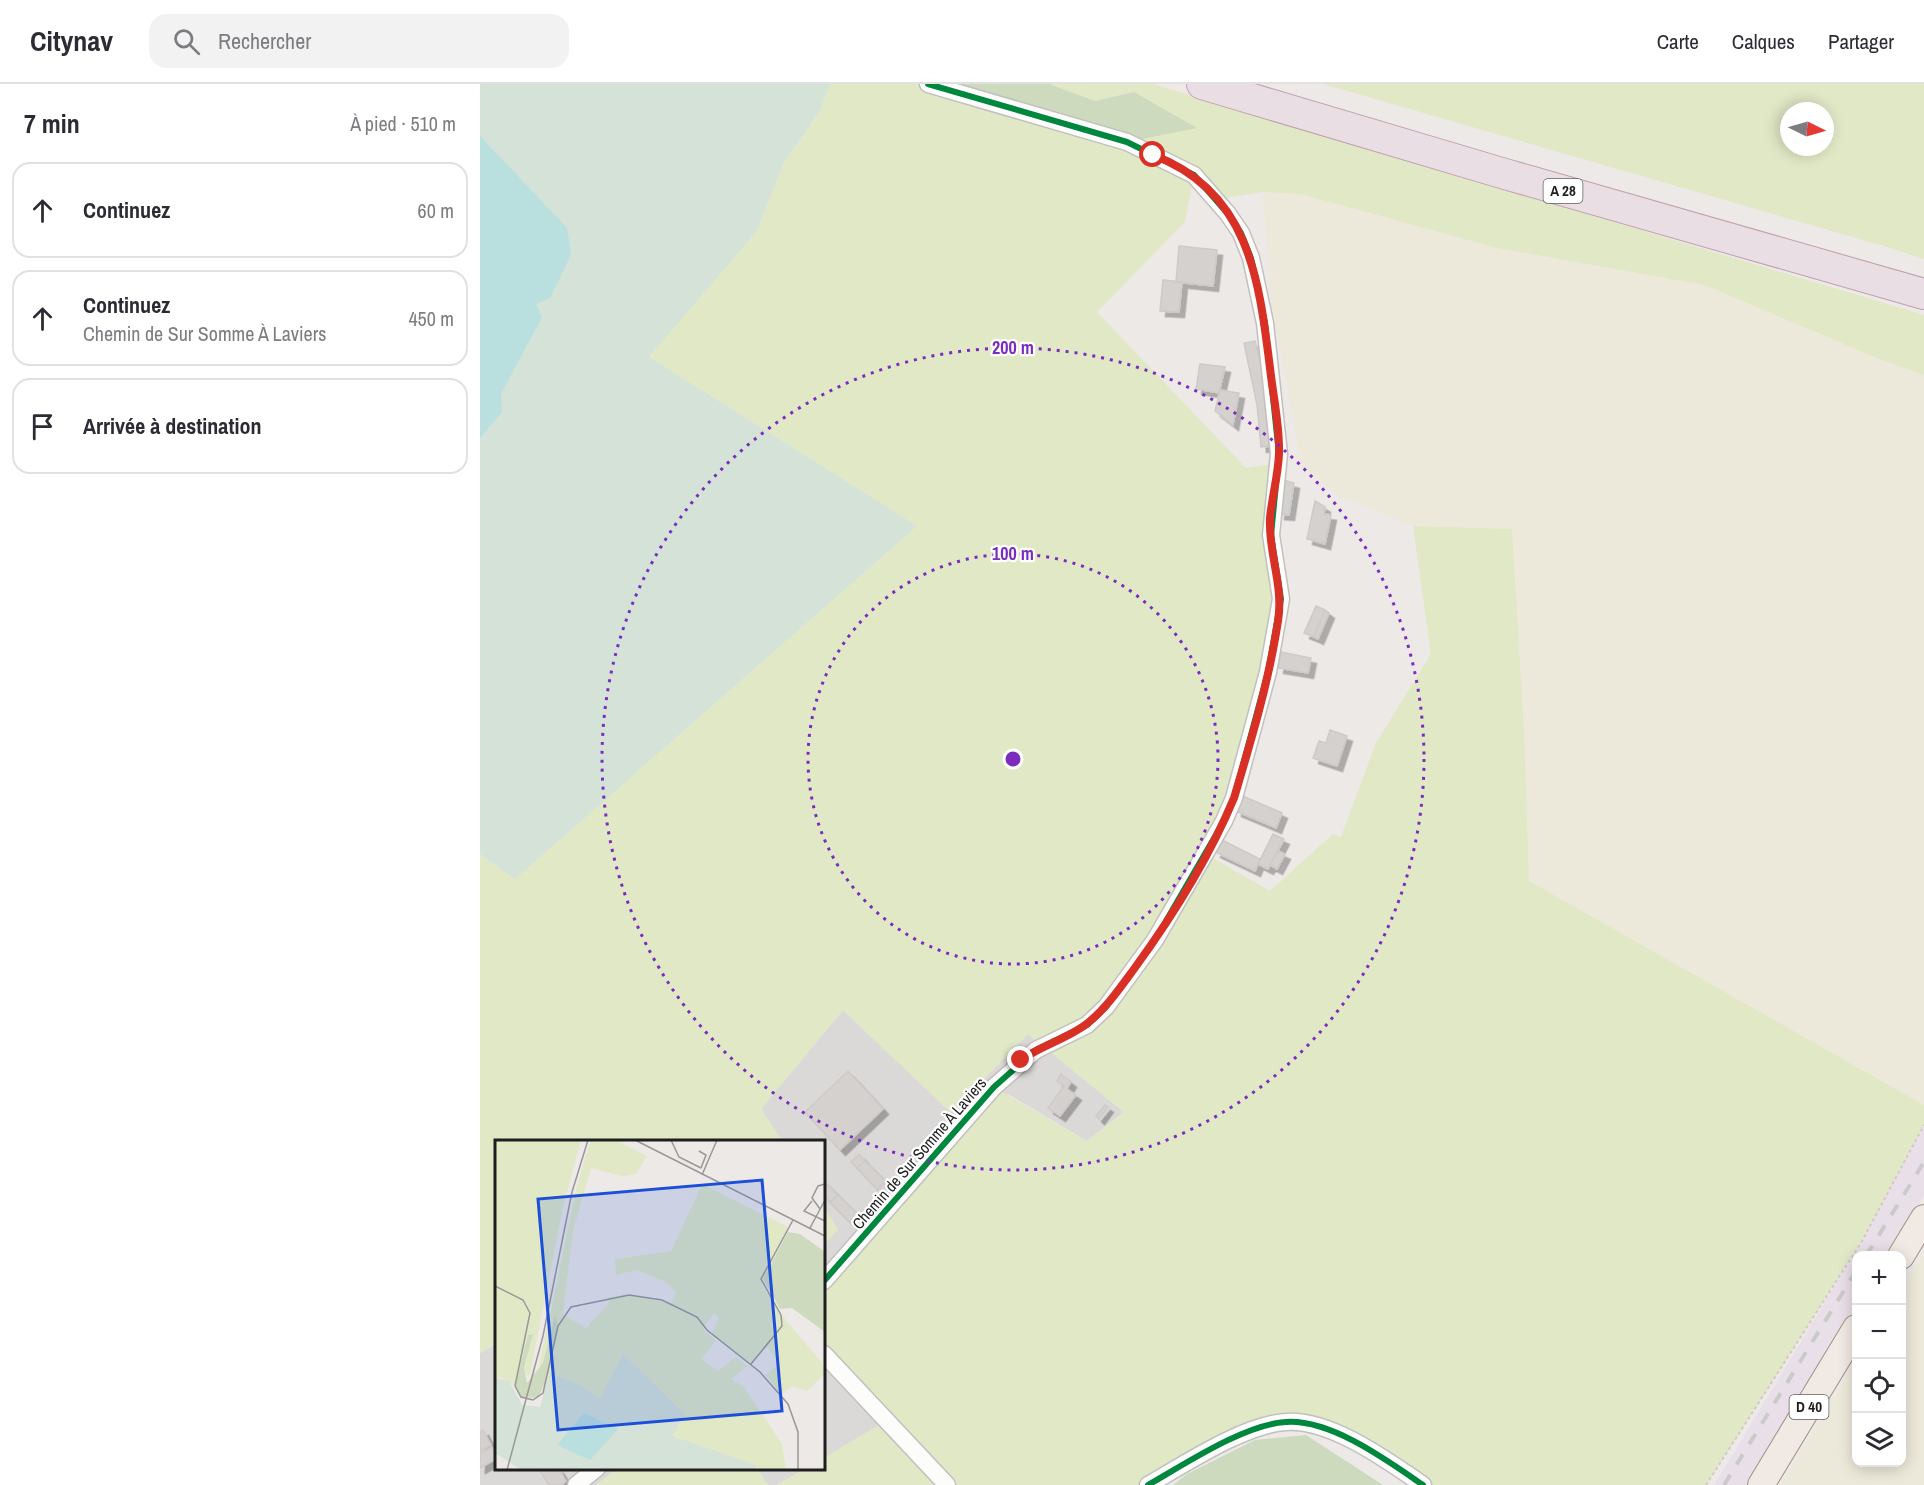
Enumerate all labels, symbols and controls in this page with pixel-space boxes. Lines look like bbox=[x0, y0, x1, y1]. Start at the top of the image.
search box bbox=[149, 14, 569, 68]
text: Citynav bbox=[30, 22, 113, 60]
icon: search bbox=[170, 25, 203, 58]
text: Rechercher bbox=[218, 26, 311, 56]
text: Carte bbox=[1657, 27, 1699, 56]
text: Calques bbox=[1732, 27, 1795, 56]
text: Partager bbox=[1828, 27, 1894, 56]
north arrow bbox=[1780, 102, 1834, 156]
text: 7 min bbox=[24, 106, 80, 141]
text: À pied · 510 m bbox=[350, 110, 456, 137]
route start bbox=[1139, 141, 1165, 167]
road number: A 28 bbox=[1544, 179, 1582, 203]
icon: ahead bbox=[26, 194, 59, 227]
text: Continuez bbox=[83, 195, 170, 225]
text: 60 m bbox=[418, 197, 454, 224]
text: Continuez bbox=[83, 290, 170, 320]
icon: ahead bbox=[26, 302, 59, 335]
text: 450 m bbox=[408, 305, 454, 332]
text: Chemin de Sur Somme À Laviers bbox=[83, 320, 326, 347]
text: 200 m bbox=[992, 335, 1034, 360]
icon: arrive bbox=[26, 410, 59, 443]
text: Arrivée à destination bbox=[83, 411, 261, 441]
text: 100 m bbox=[992, 541, 1034, 566]
centre of rings bbox=[1003, 749, 1023, 769]
route end bbox=[1007, 1046, 1033, 1072]
street label: Chemin de Sur Somme À Laviers bbox=[847, 1072, 991, 1234]
inset map bbox=[495, 1140, 825, 1470]
map controls bbox=[1852, 1251, 1906, 1467]
button: + bbox=[1852, 1251, 1906, 1305]
button: − bbox=[1852, 1305, 1906, 1359]
button: locate bbox=[1852, 1359, 1906, 1413]
road number: D 40 bbox=[1790, 1395, 1828, 1419]
button: layers bbox=[1852, 1413, 1906, 1467]

